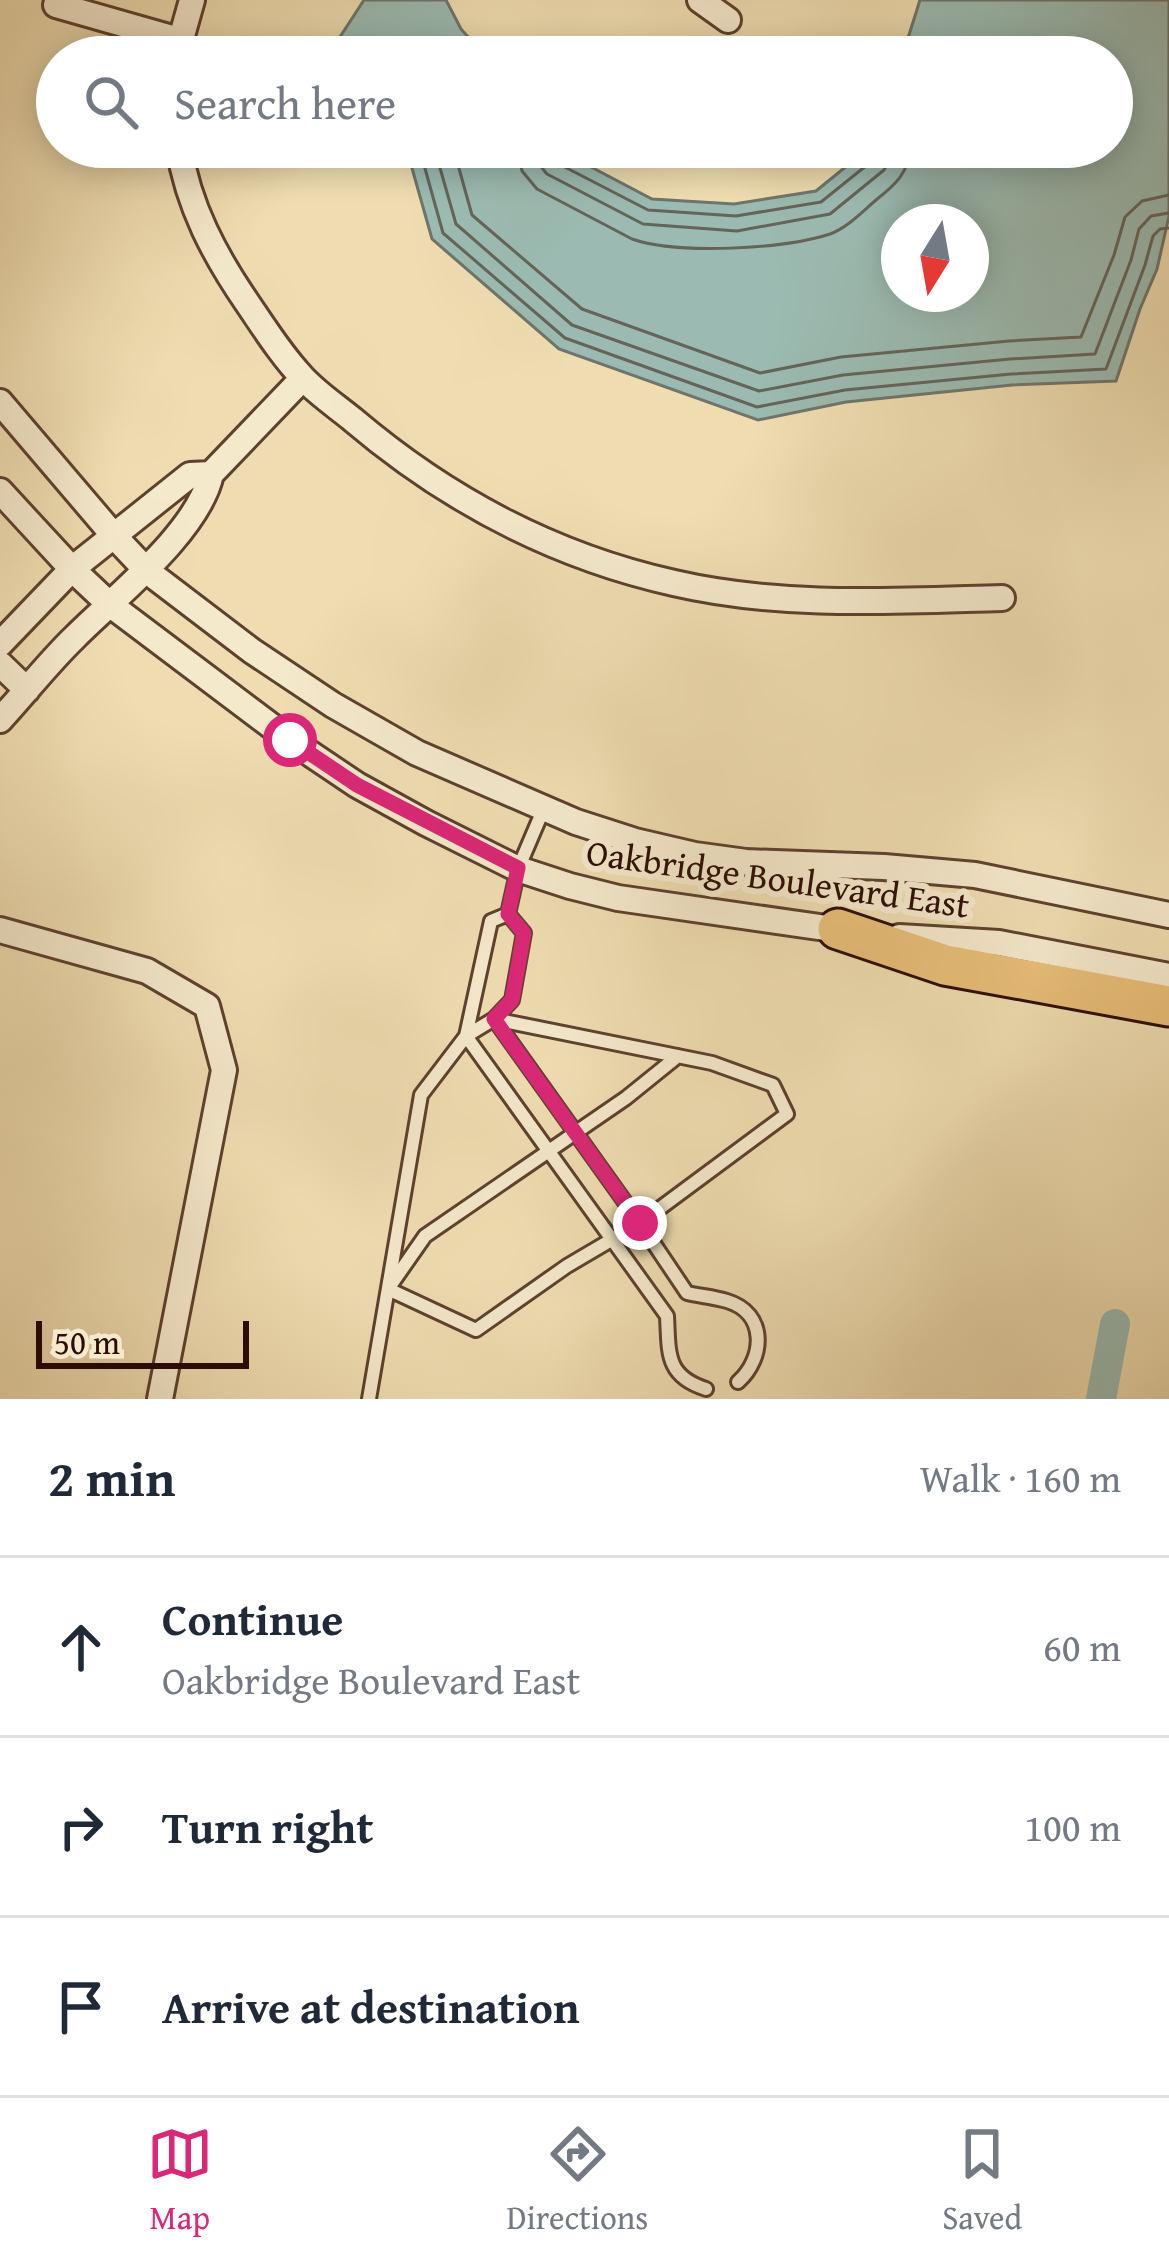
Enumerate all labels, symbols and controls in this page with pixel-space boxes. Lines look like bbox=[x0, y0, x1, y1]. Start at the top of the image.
search box bbox=[36, 36, 1133, 168]
icon: search bbox=[78, 69, 144, 135]
text: Search here bbox=[174, 70, 396, 135]
north arrow bbox=[881, 204, 989, 312]
route start bbox=[263, 713, 317, 767]
street label: Oakbridge Boulevard East bbox=[583, 824, 973, 931]
route end bbox=[613, 1196, 667, 1250]
scale bar bbox=[36, 1315, 249, 1368]
text: 50 m bbox=[54, 1318, 120, 1366]
text: 2 min bbox=[48, 1440, 175, 1515]
text: Walk · 160 m bbox=[920, 1449, 1121, 1506]
text: Continue bbox=[162, 1586, 343, 1651]
icon: ahead bbox=[48, 1614, 114, 1680]
text: 60 m bbox=[1043, 1618, 1121, 1675]
text: Oakbridge Boulevard East bbox=[162, 1651, 580, 1708]
icon: right bbox=[48, 1794, 114, 1860]
text: Turn right bbox=[162, 1794, 374, 1859]
text: 100 m bbox=[1024, 1798, 1121, 1855]
icon: arrive bbox=[48, 1974, 114, 2040]
text: Arrive at destination bbox=[162, 1974, 580, 2039]
tab: Map bbox=[147, 2121, 213, 2241]
tab: Directions bbox=[507, 2121, 648, 2241]
tab: Saved bbox=[942, 2121, 1022, 2241]

